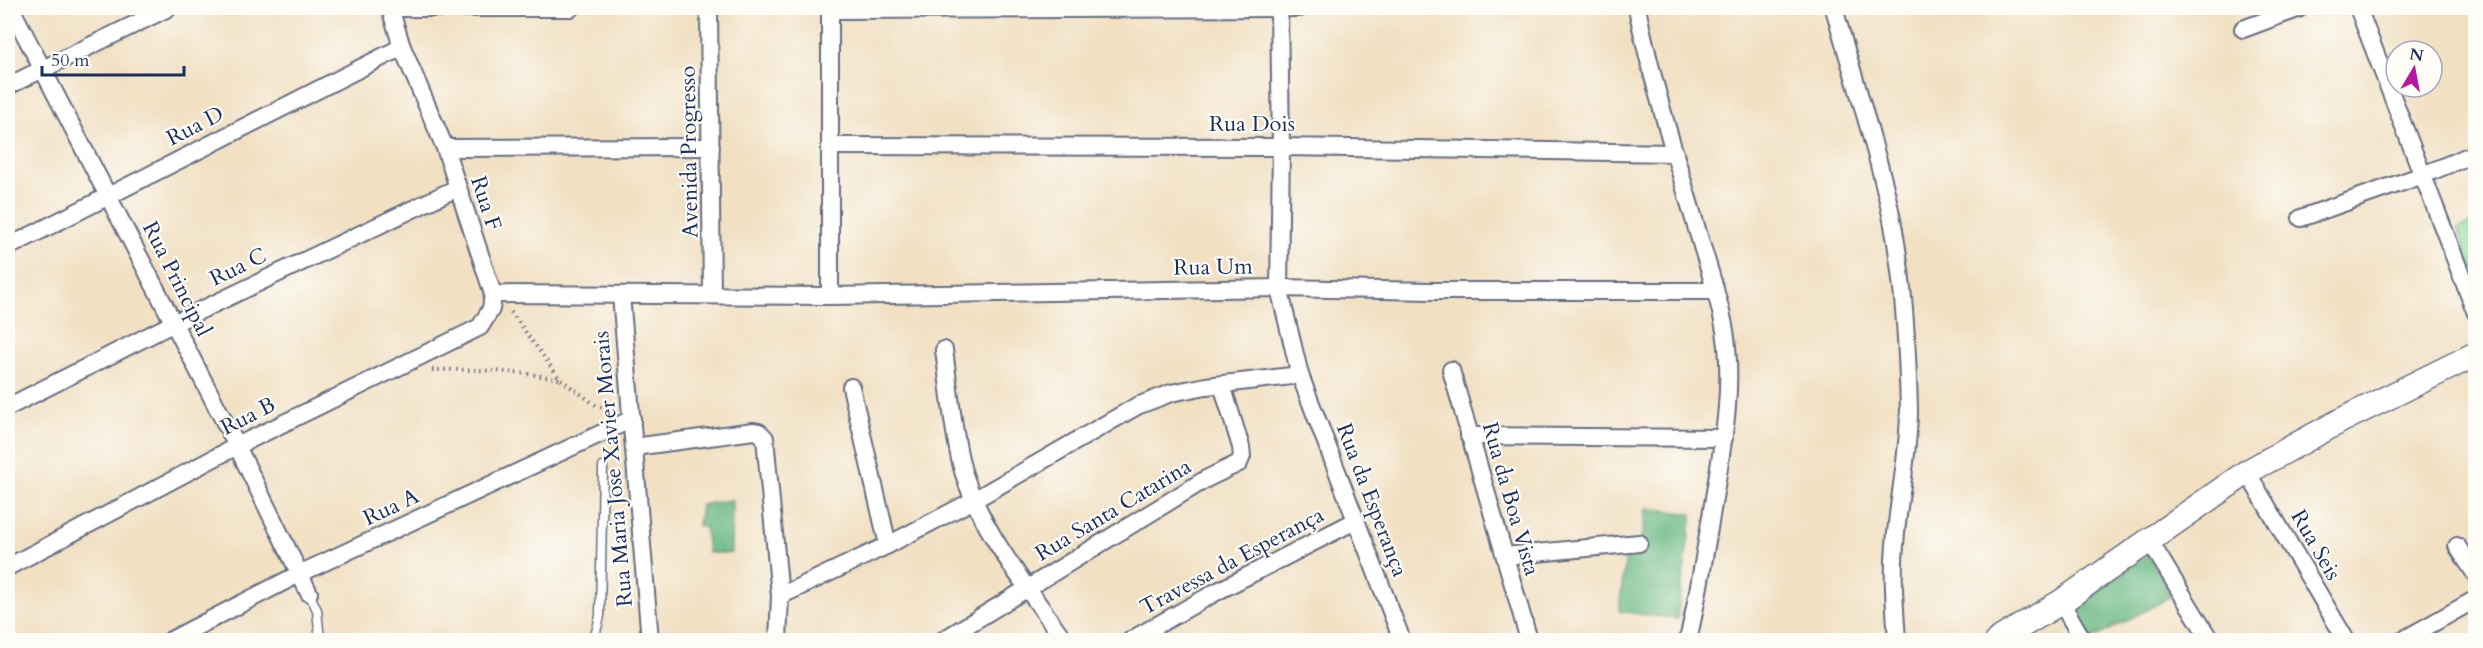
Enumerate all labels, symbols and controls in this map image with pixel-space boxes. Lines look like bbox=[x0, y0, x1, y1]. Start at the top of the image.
scale bar bbox=[42, 39, 184, 77]
north arrow bbox=[2384, 39, 2444, 99]
text: N bbox=[2408, 43, 2425, 67]
text: 50 m bbox=[51, 48, 90, 73]
street label: Avenida Progresso bbox=[672, 65, 706, 238]
street label: Rua D bbox=[161, 99, 229, 153]
street label: Rua Dois bbox=[1209, 109, 1295, 139]
street label: Rua F bbox=[463, 172, 509, 234]
street label: Rua Principal bbox=[135, 216, 219, 342]
street label: Rua C bbox=[205, 240, 271, 294]
street label: Rua Um bbox=[1173, 251, 1253, 283]
street label: Rua Maria Jose Xavier Morais bbox=[586, 330, 640, 608]
street label: Rua B bbox=[215, 390, 281, 442]
street label: Rua da Esperança bbox=[1329, 419, 1415, 581]
street label: Rua da Boa Vista bbox=[1475, 419, 1547, 580]
street label: Rua Santa Catarina bbox=[1029, 451, 1197, 568]
street label: Rua A bbox=[358, 481, 424, 533]
street label: Travessa da Esperança bbox=[1135, 500, 1330, 622]
street label: Rua Seis bbox=[2284, 504, 2348, 586]

